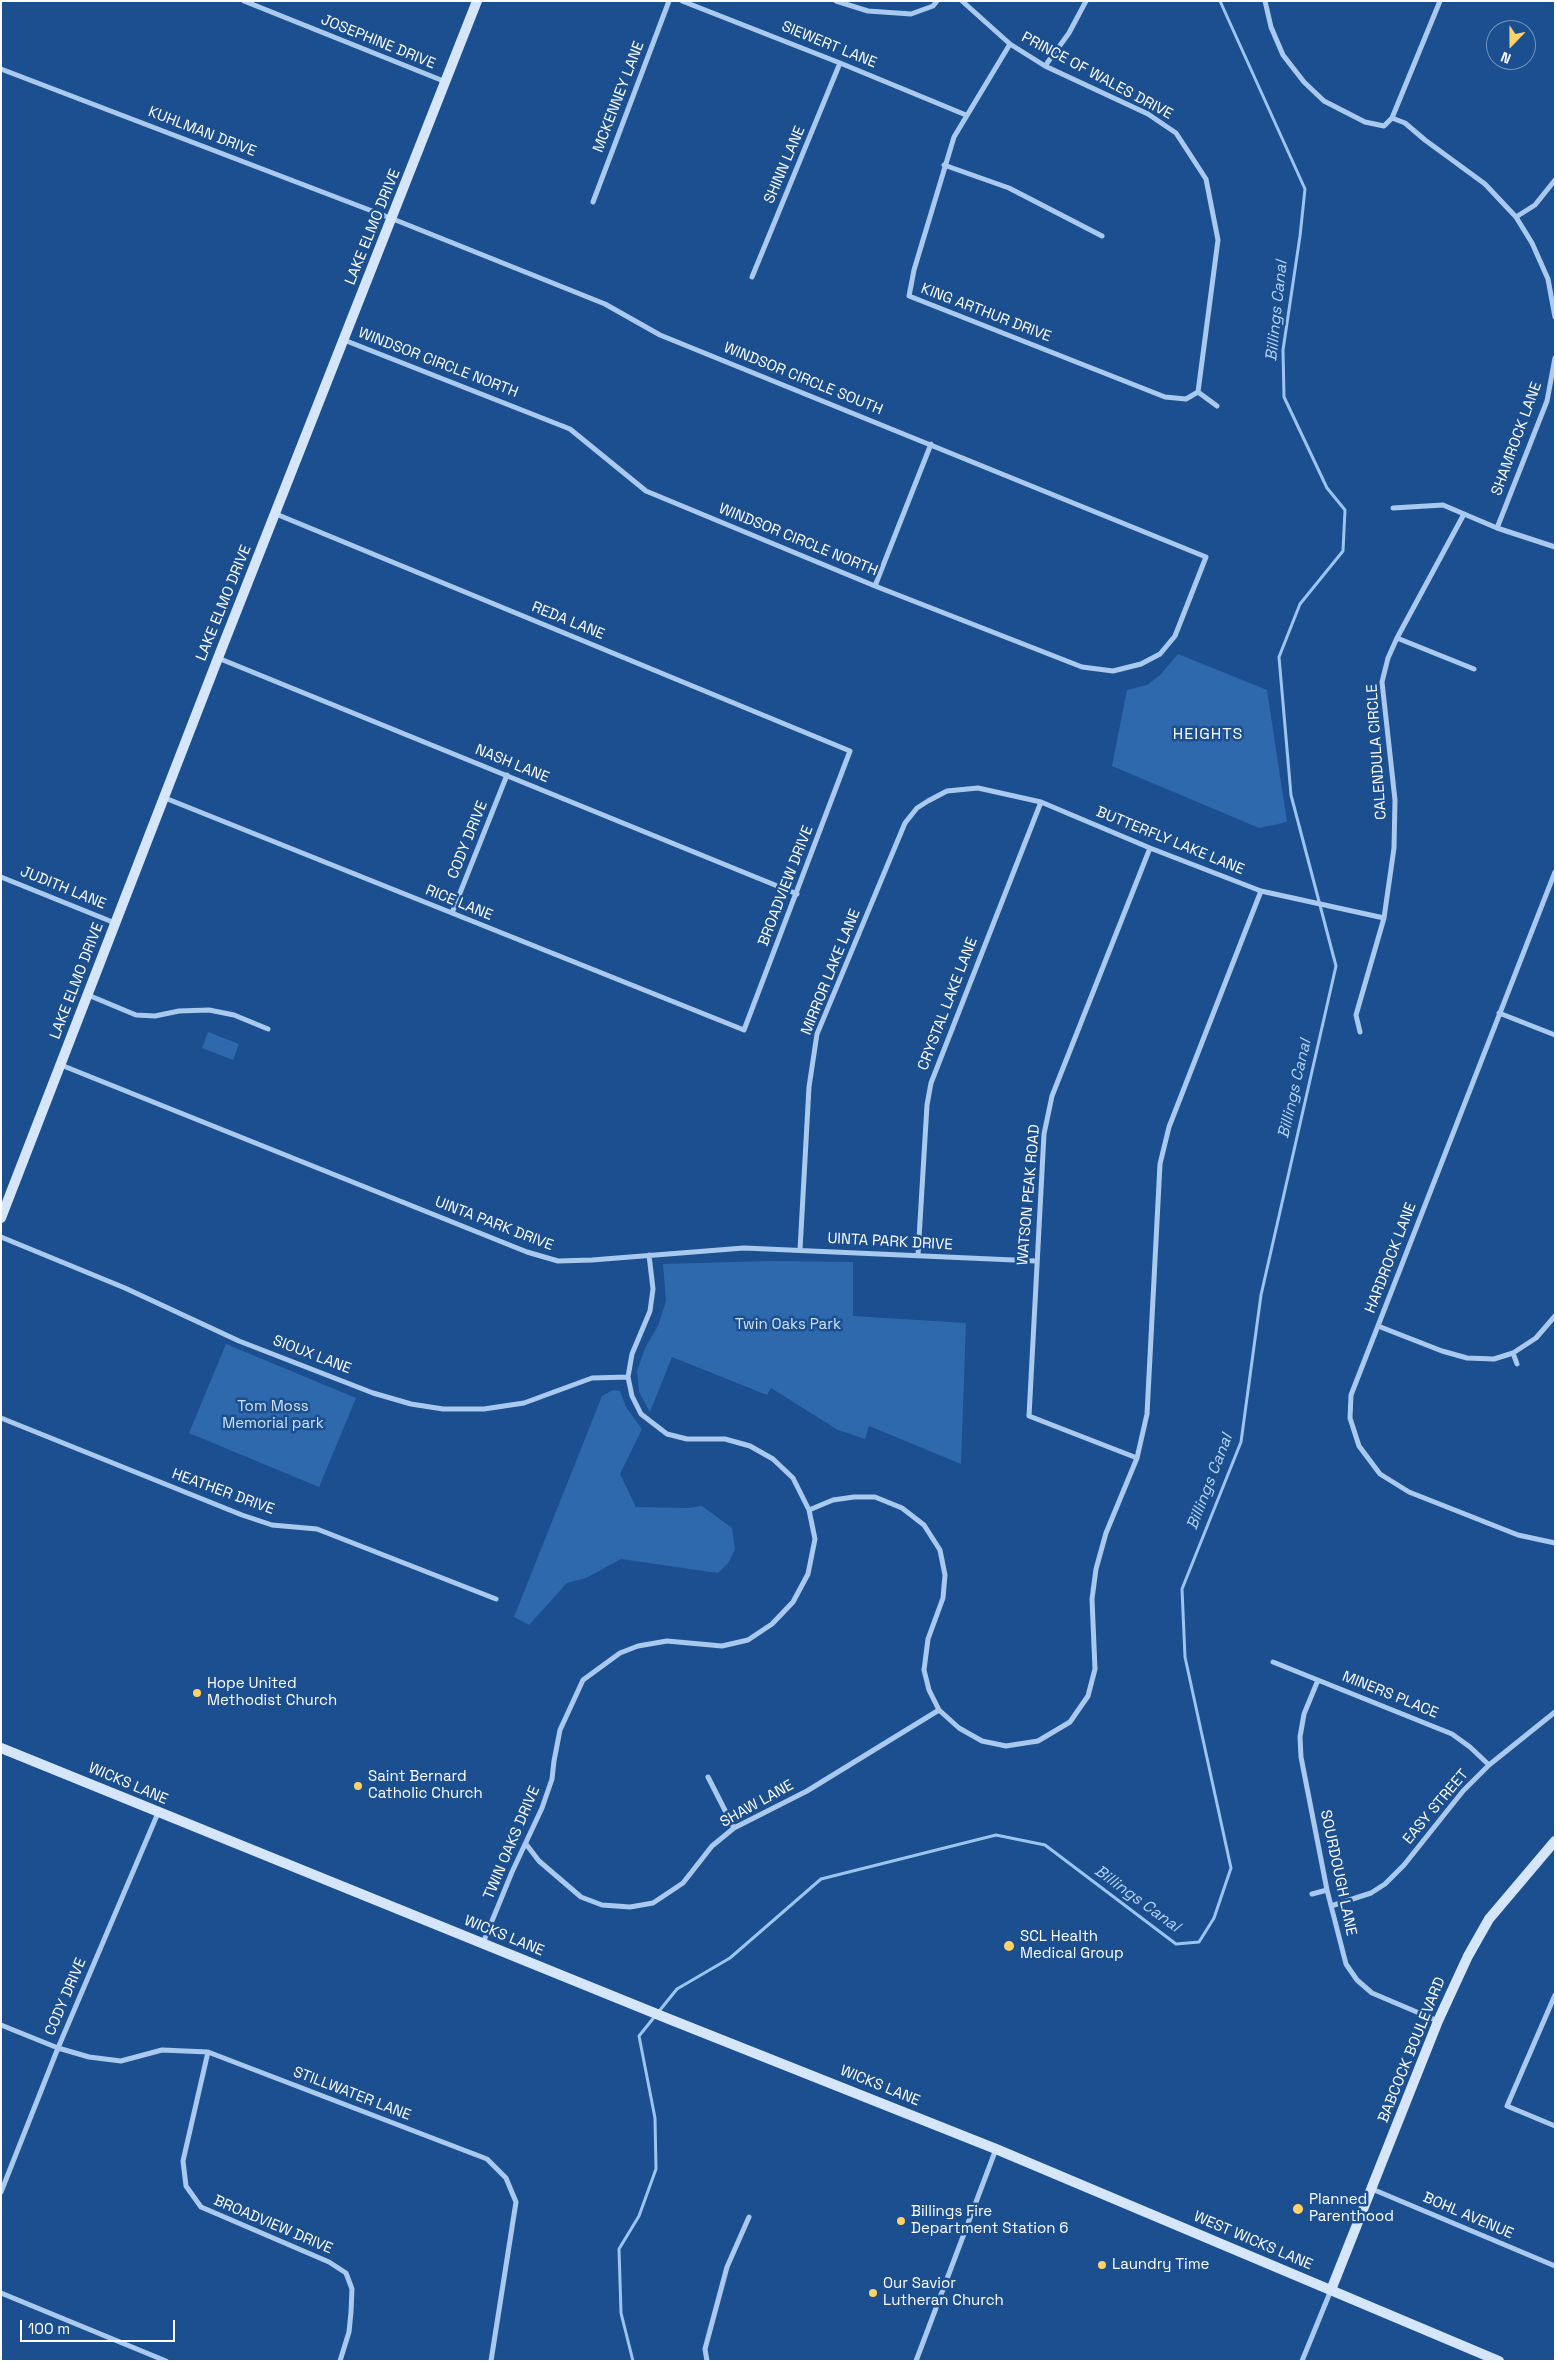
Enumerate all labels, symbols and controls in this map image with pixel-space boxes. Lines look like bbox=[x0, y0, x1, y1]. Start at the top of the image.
street label: JOSEPHINE DRIVE bbox=[318, 11, 438, 73]
street label: SIEWERT LANE bbox=[779, 18, 879, 72]
north arrow bbox=[1486, 20, 1536, 70]
street label: PRINCE OF WALES DRIVE bbox=[1018, 28, 1176, 124]
street label: MCKENNEY LANE bbox=[590, 39, 648, 155]
text: N bbox=[1498, 48, 1513, 68]
street label: KUHLMAN DRIVE bbox=[145, 103, 259, 161]
street label: SHINN LANE bbox=[761, 124, 809, 206]
street label: LAKE ELMO DRIVE bbox=[342, 166, 404, 288]
water label: Billings Canal bbox=[1262, 260, 1292, 362]
street label: KING ARTHUR DRIVE bbox=[918, 280, 1054, 346]
street label: WINDSOR CIRCLE NORTH bbox=[355, 324, 521, 402]
street label: WINDSOR CIRCLE SOUTH bbox=[721, 339, 885, 419]
street label: SHAMROCK LANE bbox=[1488, 380, 1546, 498]
street label: WINDSOR CIRCLE NORTH bbox=[716, 500, 880, 580]
street label: LAKE ELMO DRIVE bbox=[193, 542, 255, 664]
street label: REDA LANE bbox=[529, 598, 607, 644]
street label: CALENDULA CIRCLE bbox=[1363, 684, 1391, 820]
district label: HEIGHTS bbox=[1172, 725, 1244, 745]
street label: NASH LANE bbox=[472, 741, 552, 787]
street label: CODY DRIVE bbox=[444, 798, 492, 882]
street label: BUTTERFLY LAKE LANE bbox=[1093, 803, 1247, 879]
street label: BROADVIEW DRIVE bbox=[755, 823, 817, 949]
street label: JUDITH LANE bbox=[17, 863, 109, 913]
street label: RICE LANE bbox=[423, 881, 495, 925]
street label: MIRROR LAKE LANE bbox=[798, 906, 864, 1038]
street label: LAKE ELMO DRIVE bbox=[46, 920, 108, 1042]
street label: CRYSTAL LAKE LANE bbox=[914, 935, 982, 1073]
water label: Billings Canal bbox=[1274, 1037, 1316, 1141]
street label: WATSON PEAK ROAD bbox=[1014, 1124, 1044, 1266]
street label: UINTA PARK DRIVE bbox=[432, 1193, 556, 1255]
street label: HARDROCK LANE bbox=[1362, 1200, 1420, 1316]
street label: UINTA PARK DRIVE bbox=[827, 1230, 953, 1254]
park label: Twin Oaks Park bbox=[735, 1316, 841, 1334]
street label: SIOUX LANE bbox=[270, 1332, 354, 1378]
park label: Tom Moss Memorial park bbox=[222, 1398, 324, 1433]
water label: Billings Canal bbox=[1183, 1431, 1237, 1533]
street label: HEATHER DRIVE bbox=[169, 1465, 277, 1519]
street label: MINERS PLACE bbox=[1339, 1668, 1441, 1722]
place label: Hope United Methodist Church bbox=[207, 1675, 337, 1710]
marker: Hope United Methodist Church bbox=[191, 1687, 203, 1699]
street label: WICKS LANE bbox=[86, 1759, 170, 1809]
street label: EASY STREET bbox=[1399, 1766, 1473, 1848]
place label: Saint Bernard Catholic Church bbox=[368, 1768, 483, 1803]
street label: SHAW LANE bbox=[717, 1776, 797, 1832]
marker: Saint Bernard Catholic Church bbox=[352, 1780, 364, 1792]
street label: TWIN OAKS DRIVE bbox=[480, 1783, 544, 1903]
street label: SOURDOUGH LANE bbox=[1316, 1808, 1360, 1938]
water label: Billings Canal bbox=[1090, 1861, 1184, 1937]
street label: WICKS LANE bbox=[461, 1912, 547, 1960]
place label: SCL Health Medical Group bbox=[1020, 1928, 1124, 1963]
marker: SCL Health Medical Group bbox=[1002, 1939, 1016, 1953]
street label: CODY DRIVE bbox=[42, 1955, 90, 2039]
street label: BABCOCK BOULEVARD bbox=[1375, 1975, 1449, 2125]
street label: WICKS LANE bbox=[837, 2062, 923, 2110]
street label: STILLWATER LANE bbox=[291, 2063, 413, 2125]
street label: BOHL AVENUE bbox=[1420, 2189, 1516, 2243]
place label: Planned Parenthood bbox=[1309, 2191, 1394, 2226]
street label: BROADVIEW DRIVE bbox=[211, 2192, 335, 2258]
marker: Planned Parenthood bbox=[1291, 2202, 1305, 2216]
place label: Billings Fire Department Station 6 bbox=[911, 2203, 1068, 2238]
street label: WEST WICKS LANE bbox=[1191, 2208, 1315, 2274]
marker: Billings Fire Department Station 6 bbox=[895, 2215, 907, 2227]
place label: Laundry Time bbox=[1112, 2256, 1209, 2274]
marker: Laundry Time bbox=[1096, 2259, 1108, 2271]
place label: Our Savior Lutheran Church bbox=[883, 2275, 1004, 2310]
marker: Our Savior Lutheran Church bbox=[867, 2287, 879, 2299]
scale bar bbox=[22, 2310, 178, 2342]
text: 100 m bbox=[28, 2319, 70, 2338]

